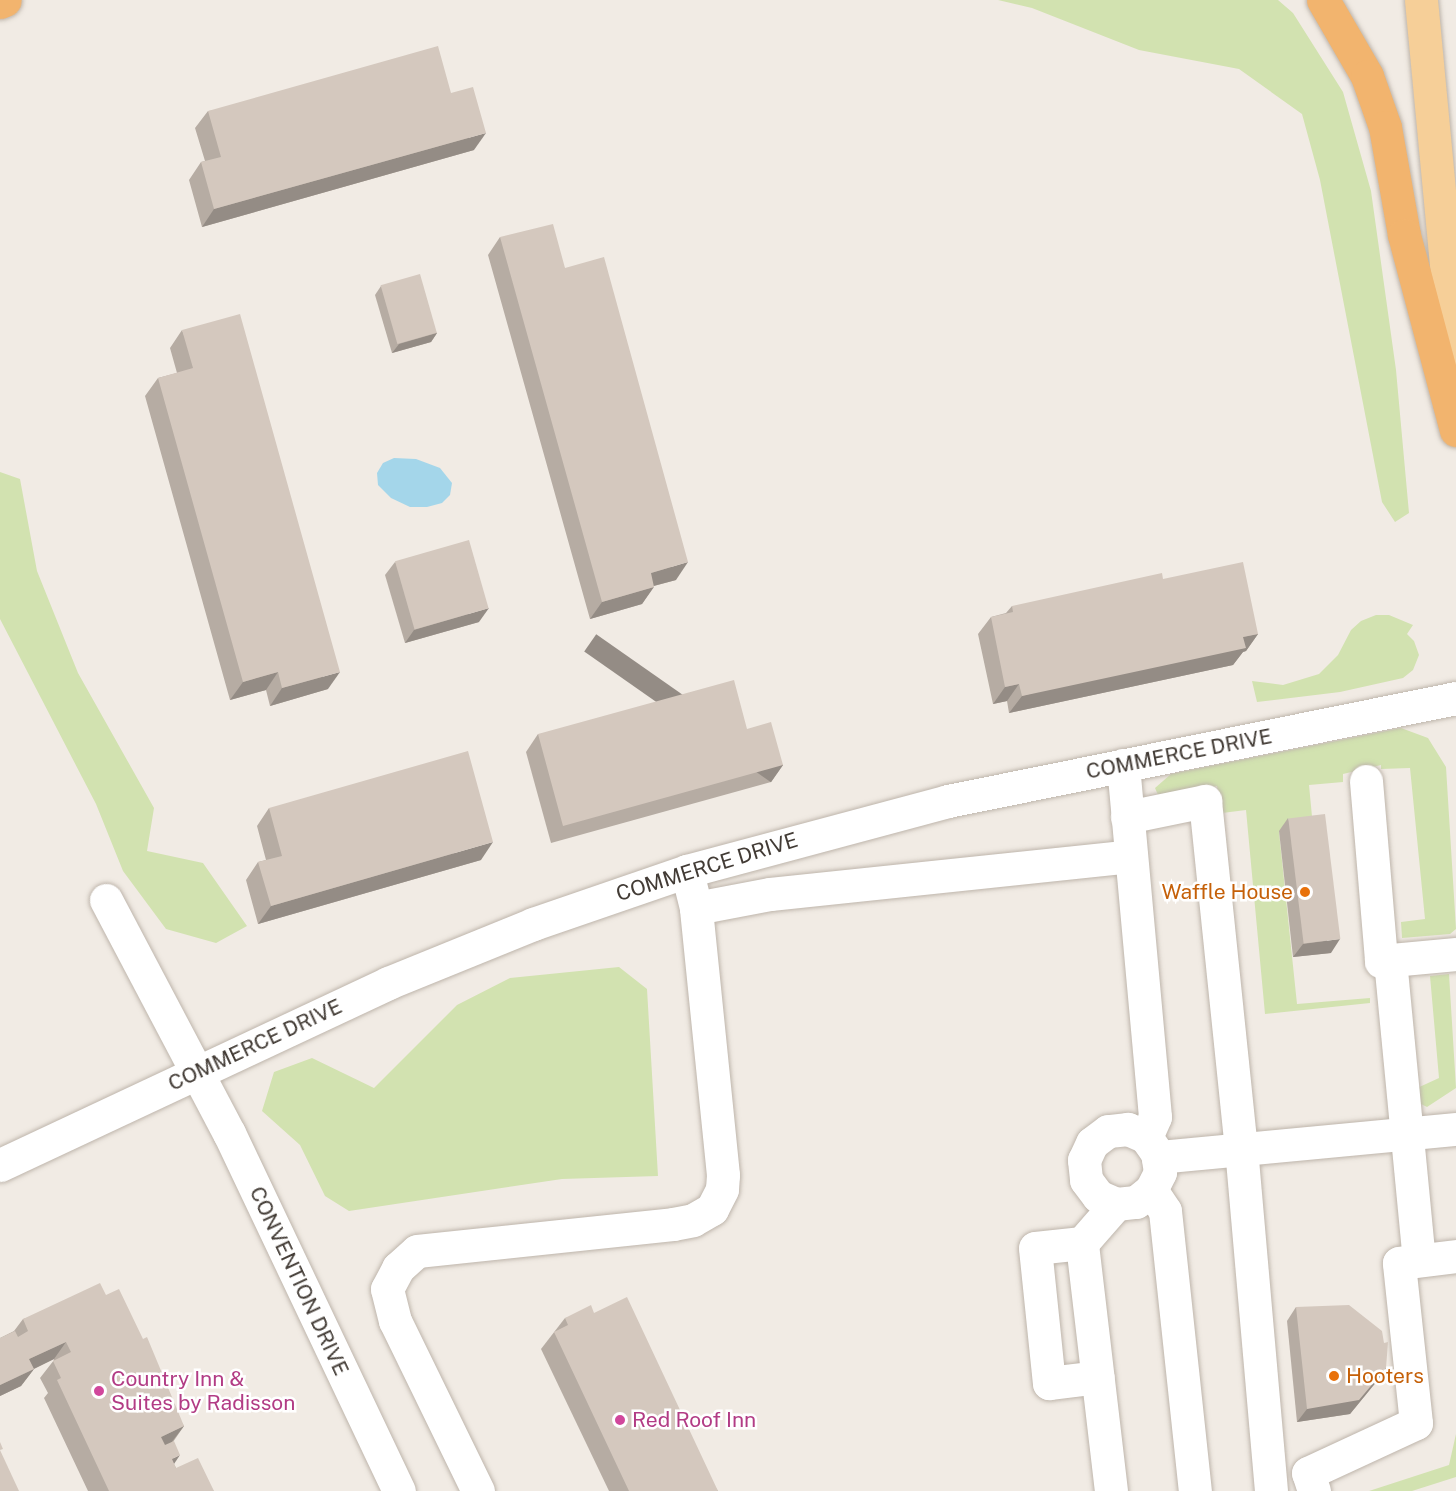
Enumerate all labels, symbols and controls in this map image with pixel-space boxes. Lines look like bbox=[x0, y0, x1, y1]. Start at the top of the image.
street label: COMMERCE DRIVE bbox=[1084, 724, 1274, 784]
street label: COMMERCE DRIVE bbox=[613, 827, 801, 907]
place label: Waffle House bbox=[1161, 879, 1293, 905]
marker: Waffle House bbox=[1298, 885, 1312, 899]
street label: COMMERCE DRIVE bbox=[164, 994, 346, 1096]
street label: CONVENTION DRIVE bbox=[244, 1183, 354, 1379]
place label: Hooters bbox=[1346, 1363, 1424, 1389]
place label: Country Inn & Suites by Radisson bbox=[111, 1366, 295, 1416]
marker: Hooters bbox=[1327, 1369, 1341, 1383]
marker: Country Inn & Suites by Radisson bbox=[92, 1384, 106, 1398]
place label: Red Roof Inn bbox=[632, 1407, 756, 1433]
marker: Red Roof Inn bbox=[613, 1413, 627, 1427]

